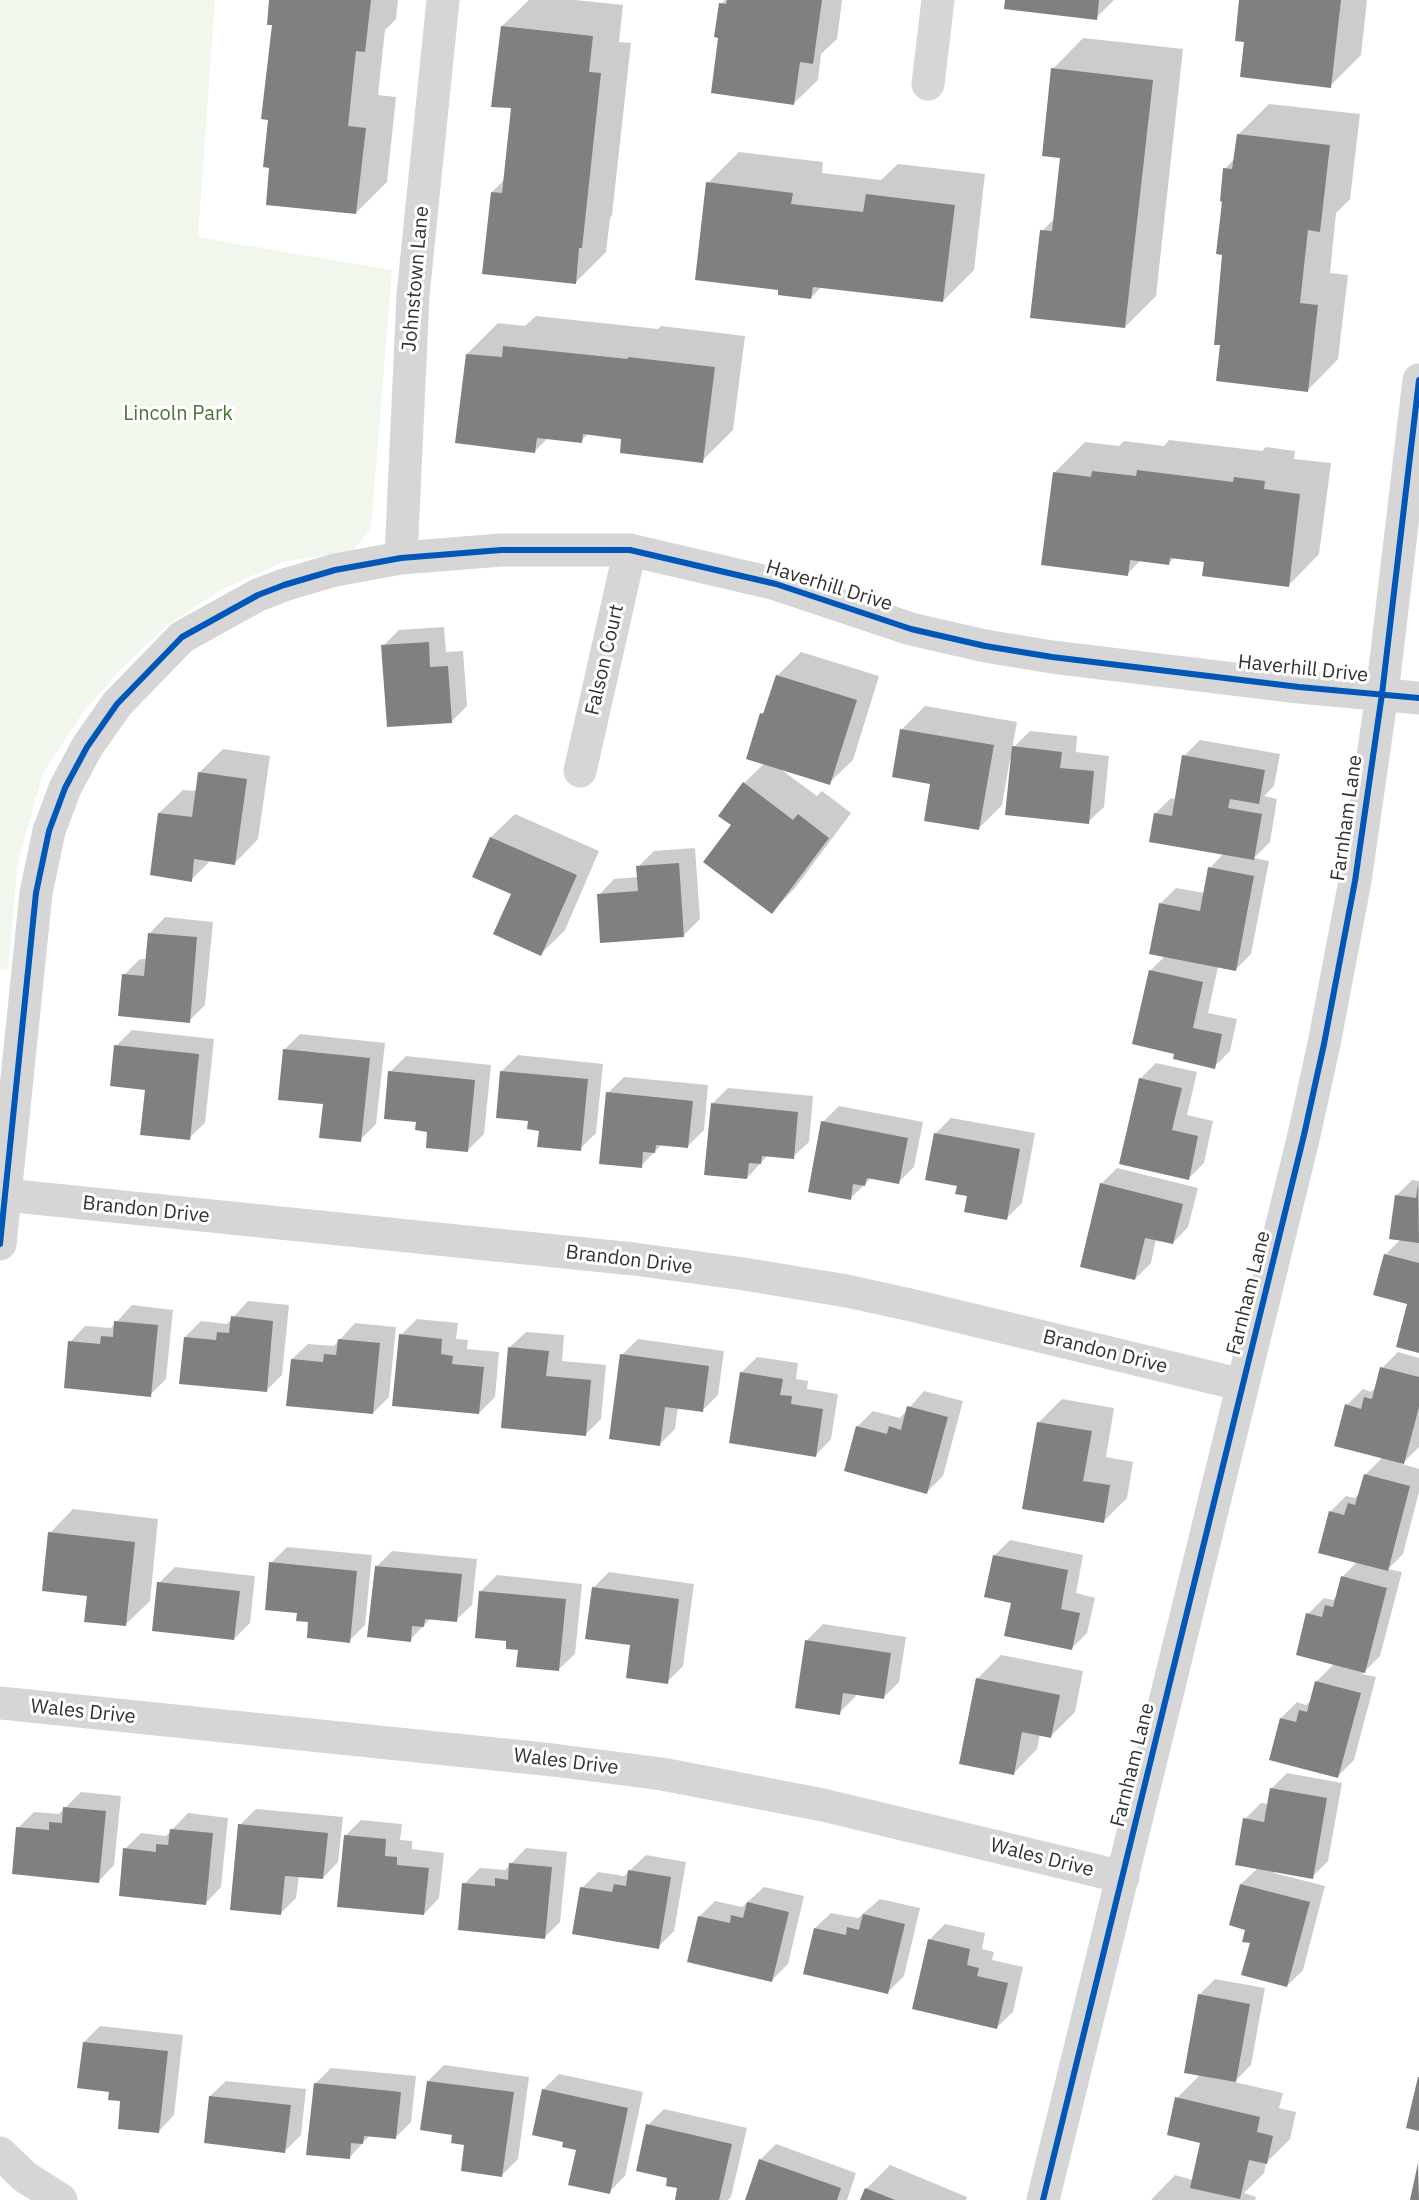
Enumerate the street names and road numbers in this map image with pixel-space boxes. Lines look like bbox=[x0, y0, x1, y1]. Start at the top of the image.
street label: Johnstown Lane bbox=[398, 205, 434, 353]
street label: Haverhill Drive bbox=[763, 555, 895, 617]
street label: Falson Court bbox=[581, 602, 629, 718]
street label: Haverhill Drive bbox=[1237, 650, 1369, 688]
street label: Farnham Lane bbox=[1326, 753, 1368, 883]
street label: Brandon Drive bbox=[81, 1191, 211, 1229]
street label: Farnham Lane bbox=[1222, 1228, 1276, 1358]
street label: Brandon Drive bbox=[564, 1240, 694, 1280]
street label: Brandon Drive bbox=[1040, 1325, 1170, 1379]
street label: Wales Drive bbox=[29, 1695, 137, 1729]
street label: Farnham Lane bbox=[1106, 1700, 1160, 1830]
street label: Wales Drive bbox=[512, 1744, 620, 1780]
street label: Wales Drive bbox=[988, 1834, 1096, 1882]

